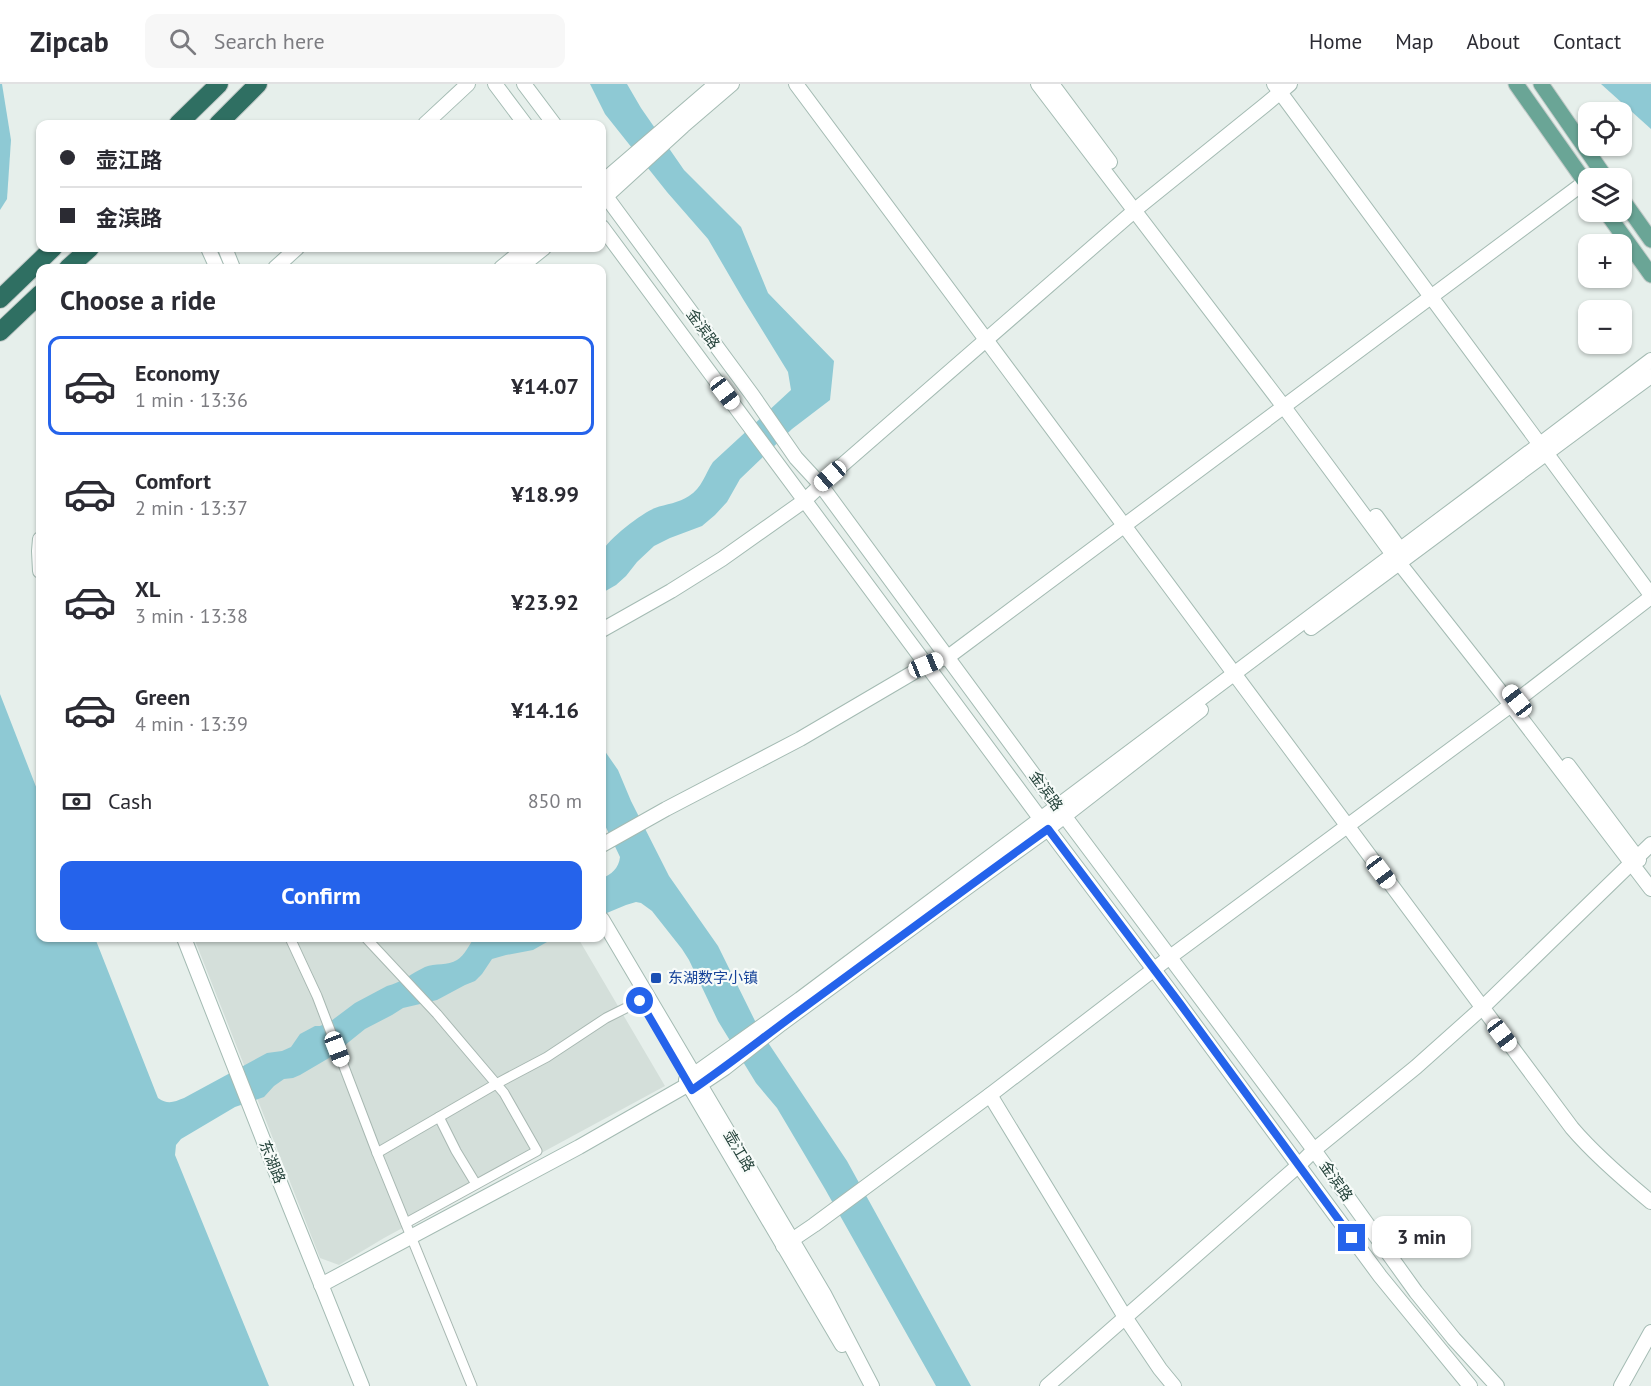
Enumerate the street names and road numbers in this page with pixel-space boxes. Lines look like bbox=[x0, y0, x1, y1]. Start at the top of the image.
street label: 金滨路 bbox=[682, 305, 724, 352]
street label: 金滨路 bbox=[1025, 767, 1067, 814]
street label: 壶江路 bbox=[720, 1127, 759, 1175]
street label: 东湖路 bbox=[255, 1137, 290, 1186]
street label: 金滨路 bbox=[1316, 1157, 1357, 1205]

